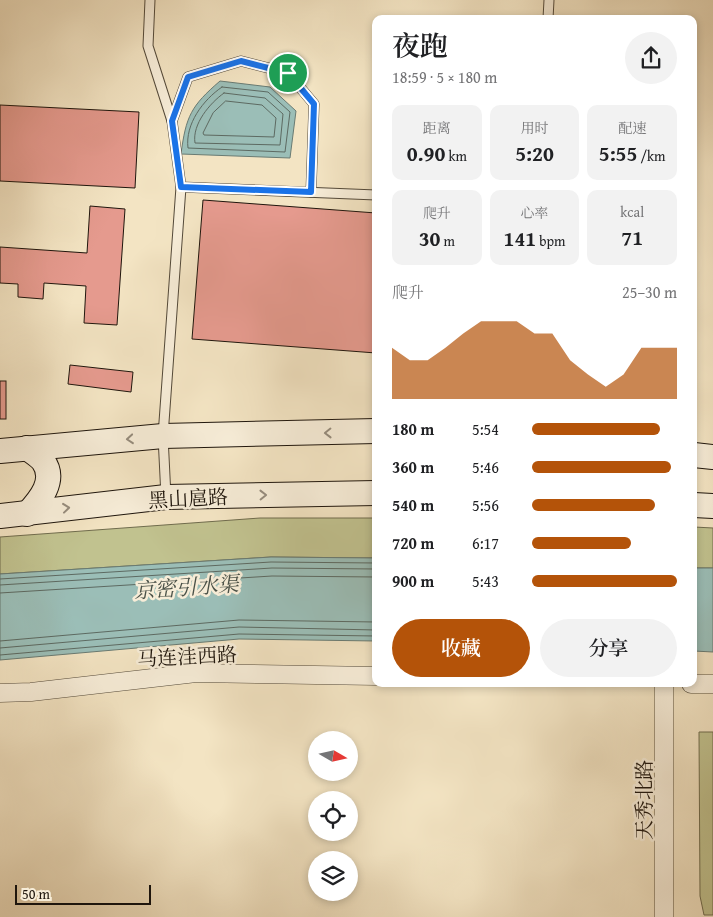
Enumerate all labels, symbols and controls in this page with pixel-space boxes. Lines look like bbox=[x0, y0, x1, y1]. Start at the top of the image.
text: 夜跑 bbox=[392, 25, 448, 66]
button: share bbox=[625, 32, 677, 84]
pin bbox=[267, 52, 309, 94]
icon: arrive bbox=[274, 59, 302, 87]
text: 18:59 · 5 × 180 m bbox=[392, 65, 497, 89]
text: 距离 bbox=[423, 118, 451, 138]
text: 用时 bbox=[520, 118, 548, 138]
text: 配速 bbox=[618, 118, 646, 138]
text: 0.90 bbox=[407, 138, 445, 169]
text: 5:20 bbox=[515, 138, 554, 169]
text: 5:55 bbox=[599, 138, 637, 169]
text: km bbox=[445, 146, 467, 166]
text: /km bbox=[637, 146, 666, 166]
text: kcal bbox=[620, 202, 644, 222]
text: 爬升 bbox=[423, 203, 451, 223]
text: 心率 bbox=[520, 203, 548, 223]
text: 71 bbox=[621, 222, 643, 253]
text: 30 bbox=[419, 223, 440, 254]
text: 141 bbox=[504, 223, 536, 254]
text: m bbox=[440, 231, 455, 251]
text: bpm bbox=[536, 231, 565, 251]
text: 爬升 bbox=[392, 280, 424, 304]
text: 25–30 m bbox=[622, 280, 677, 304]
text: 180 m bbox=[392, 417, 434, 441]
text: 5:54 bbox=[472, 417, 499, 441]
one-way arrow bbox=[323, 427, 331, 438]
one-way arrow bbox=[126, 433, 134, 444]
text: 360 m bbox=[392, 455, 434, 479]
text: 5:46 bbox=[472, 455, 499, 479]
street label: 黑山扈路 bbox=[147, 481, 229, 515]
one-way arrow bbox=[259, 490, 267, 500]
text: 540 m bbox=[392, 493, 434, 517]
text: 5:56 bbox=[472, 493, 499, 517]
one-way arrow bbox=[62, 503, 70, 514]
text: 720 m bbox=[392, 531, 434, 555]
text: 6:17 bbox=[472, 531, 499, 555]
water label: 京密引水渠 bbox=[133, 568, 242, 606]
text: 900 m bbox=[392, 569, 434, 593]
text: 5:43 bbox=[472, 569, 499, 593]
button: 收藏 bbox=[392, 619, 530, 677]
button: 分享 bbox=[540, 619, 677, 677]
street label: 马连洼西路 bbox=[136, 639, 238, 673]
north arrow bbox=[308, 731, 358, 781]
map controls bbox=[308, 731, 358, 901]
street label: 天秀北路 bbox=[629, 760, 658, 840]
button: locate bbox=[308, 791, 358, 841]
button: layers bbox=[308, 851, 358, 901]
scale bar bbox=[15, 882, 151, 905]
text: 50 m bbox=[22, 884, 50, 904]

